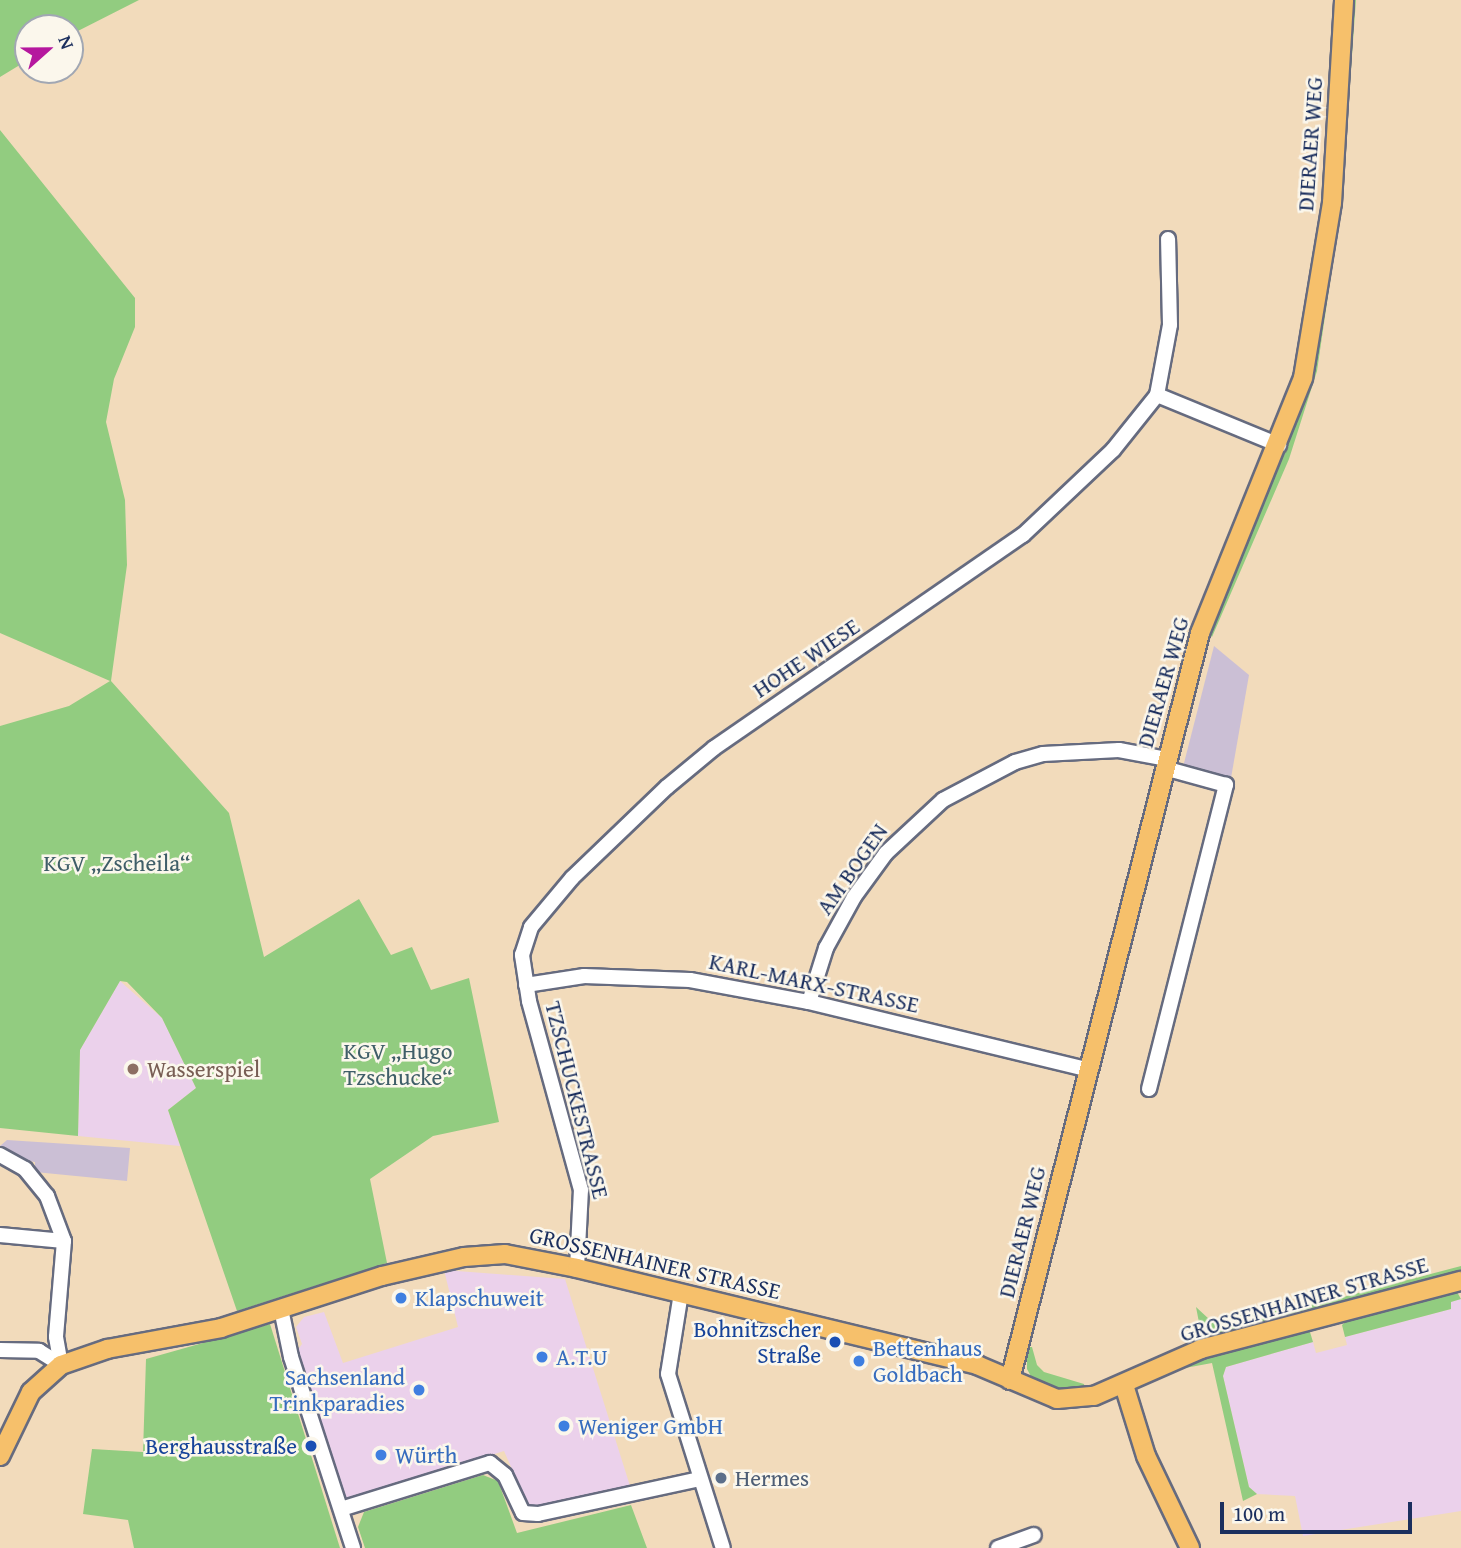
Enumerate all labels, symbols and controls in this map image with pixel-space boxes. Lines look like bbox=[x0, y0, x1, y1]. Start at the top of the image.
north arrow bbox=[14, 14, 84, 84]
text: N bbox=[51, 31, 82, 53]
street label: DIERAER WEG bbox=[1292, 76, 1328, 212]
street label: HOHE WIESE bbox=[748, 612, 864, 704]
street label: DIERAER WEG bbox=[1131, 614, 1195, 750]
street label: AM BOGEN bbox=[811, 818, 893, 920]
park label: KGV „Zscheila“ bbox=[43, 849, 191, 877]
street label: KARL-MARX-STRASSE bbox=[707, 947, 921, 1019]
street label: TZSCHUCKESTRASSE bbox=[539, 998, 615, 1202]
park label: KGV „Hugo Tzschucke“ bbox=[343, 1037, 453, 1091]
place label: Wasserspiel bbox=[147, 1055, 260, 1083]
marker: Wasserspiel bbox=[125, 1061, 141, 1077]
street label: DIERAER WEG bbox=[992, 1163, 1052, 1301]
street label: GROSSENHAINER STRASSE bbox=[527, 1221, 783, 1305]
street label: GROSSENHAINER STRASSE bbox=[1177, 1250, 1431, 1348]
place label: Klapschuweit bbox=[415, 1284, 544, 1312]
marker: Klapschuweit bbox=[393, 1290, 409, 1306]
place label: Bohnitzscher Straße bbox=[694, 1315, 821, 1369]
marker: Bohnitzscher Straße bbox=[827, 1334, 843, 1350]
place label: Bettenhaus Goldbach bbox=[873, 1334, 982, 1388]
place label: A.T.U bbox=[556, 1343, 608, 1371]
marker: A.T.U bbox=[534, 1349, 550, 1365]
marker: Bettenhaus Goldbach bbox=[851, 1353, 867, 1369]
place label: Sachsenland Trinkparadies bbox=[270, 1363, 405, 1417]
marker: Sachsenland Trinkparadies bbox=[411, 1382, 427, 1398]
place label: Weniger GmbH bbox=[578, 1412, 723, 1440]
marker: Weniger GmbH bbox=[556, 1418, 572, 1434]
place label: Berghausstraße bbox=[145, 1432, 297, 1460]
marker: Berghausstraße bbox=[303, 1438, 319, 1454]
place label: Würth bbox=[395, 1441, 458, 1469]
marker: Würth bbox=[373, 1447, 389, 1463]
place label: Hermes bbox=[735, 1464, 809, 1492]
marker: Hermes bbox=[713, 1470, 729, 1486]
scale bar bbox=[1223, 1488, 1416, 1532]
text: 100 m bbox=[1233, 1498, 1285, 1529]

